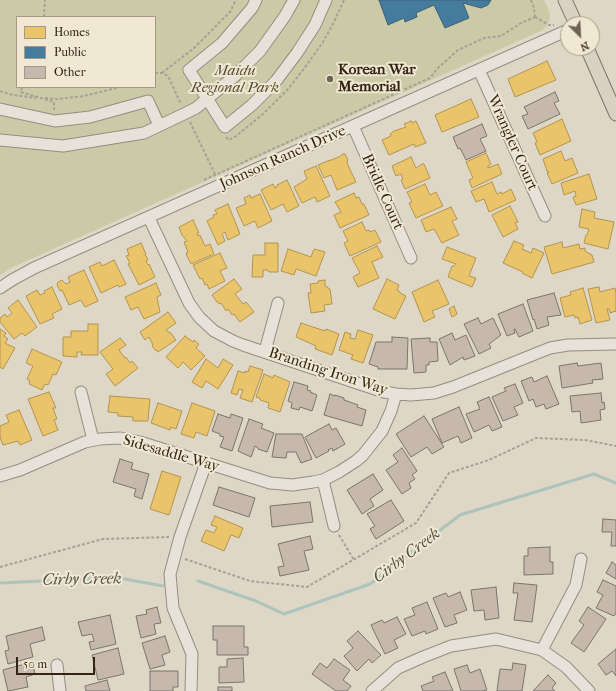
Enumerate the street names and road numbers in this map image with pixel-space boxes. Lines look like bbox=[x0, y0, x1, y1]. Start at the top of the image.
street label: Wrangler Court bbox=[483, 92, 541, 194]
street label: Johnson Ranch Drive bbox=[217, 122, 349, 194]
street label: Bridle Court bbox=[357, 151, 407, 233]
street label: Branding Iron Way bbox=[266, 344, 390, 400]
street label: Sidesaddle Way bbox=[121, 432, 221, 476]

